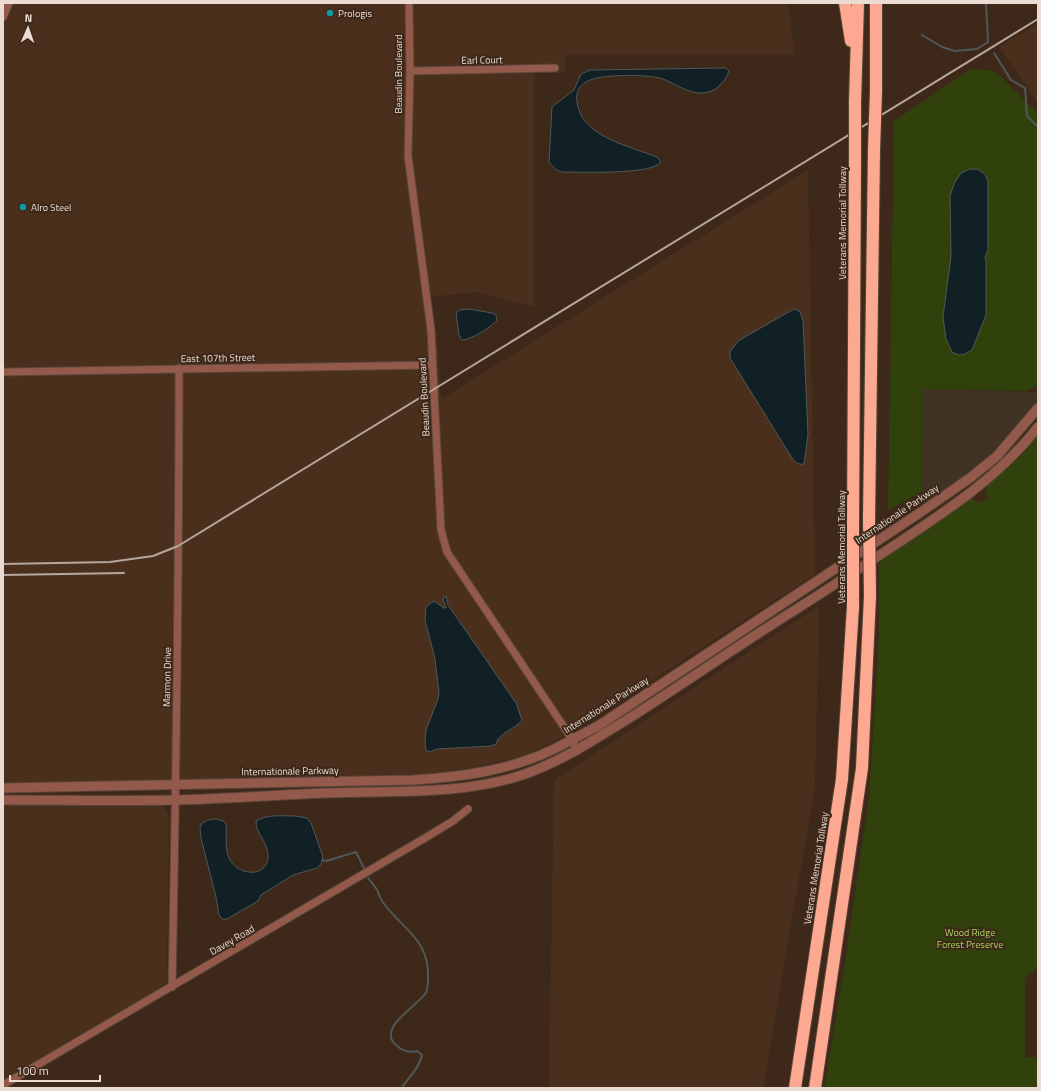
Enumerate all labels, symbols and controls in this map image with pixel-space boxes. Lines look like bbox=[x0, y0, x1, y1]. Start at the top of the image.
place label: Prologis bbox=[338, 6, 372, 21]
north arrow bbox=[8, 8, 48, 48]
marker: Prologis bbox=[325, 8, 335, 18]
text: N bbox=[24, 10, 32, 26]
street label: Beaudin Boulevard bbox=[391, 35, 406, 113]
street label: Earl Court bbox=[461, 52, 503, 68]
street label: Veterans Memorial Tollway bbox=[835, 166, 850, 280]
place label: Alro Steel bbox=[31, 200, 71, 215]
marker: Alro Steel bbox=[18, 202, 28, 212]
street label: East 107th Street bbox=[181, 350, 256, 366]
street label: Beaudin Boulevard bbox=[414, 357, 434, 437]
street label: Internationale Parkway bbox=[852, 480, 942, 548]
street label: Veterans Memorial Tollway bbox=[834, 490, 849, 604]
street label: Marmon Drive bbox=[159, 647, 175, 707]
street label: Internationale Parkway bbox=[561, 673, 652, 737]
street label: Internationale Parkway bbox=[241, 763, 339, 779]
street label: Veterans Memorial Tollway bbox=[800, 811, 832, 925]
street label: Davey Road bbox=[207, 921, 257, 959]
park label: Wood Ridge Forest Preserve bbox=[937, 925, 1003, 952]
scale bar bbox=[10, 1057, 100, 1083]
text: 100 m bbox=[16, 1061, 49, 1080]

